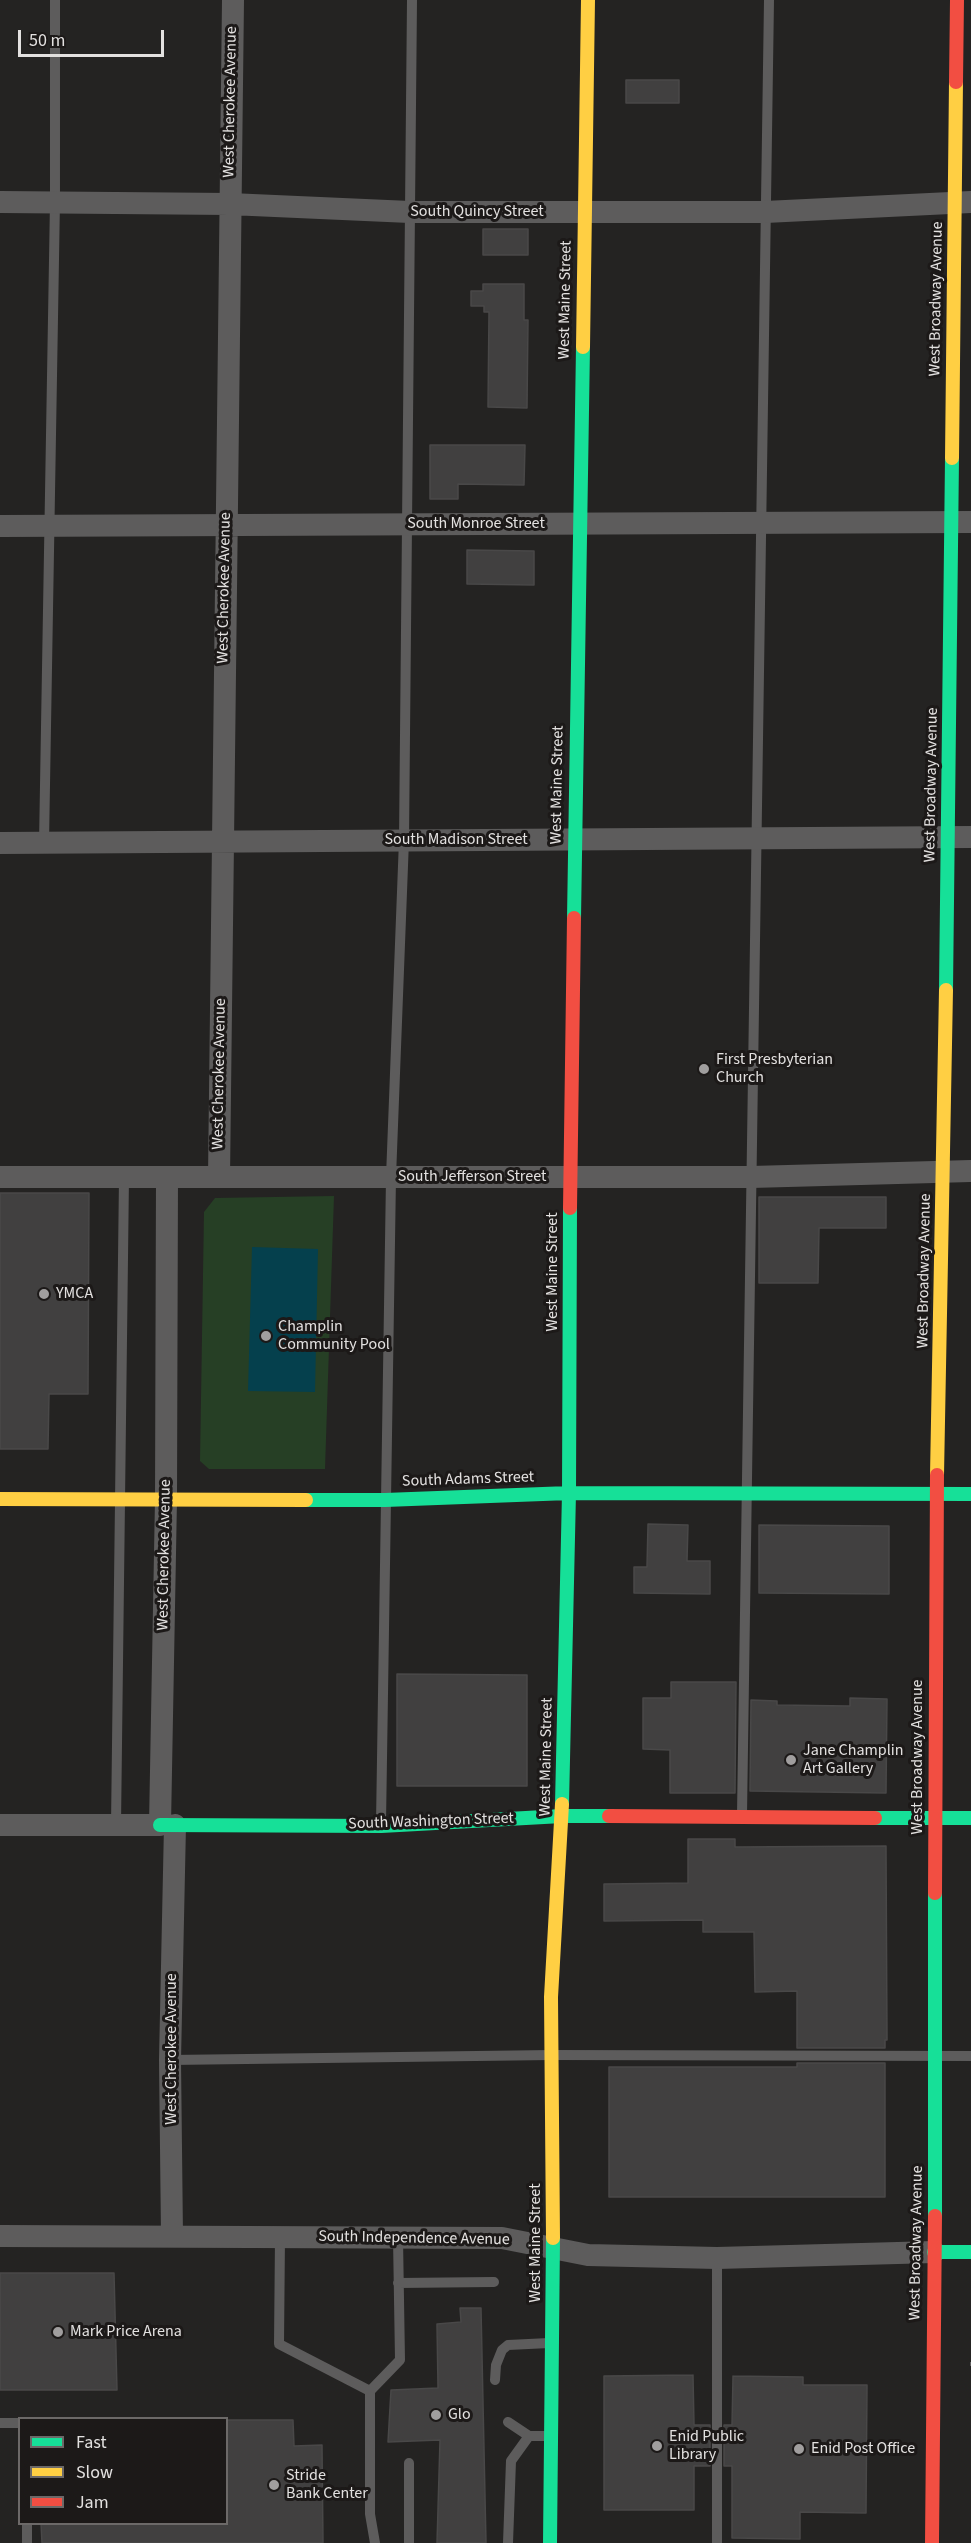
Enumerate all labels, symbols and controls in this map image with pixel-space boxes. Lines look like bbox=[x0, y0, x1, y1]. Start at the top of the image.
scale bar bbox=[21, 18, 166, 56]
street label: West Cherokee Avenue bbox=[220, 26, 242, 178]
text: 50 m bbox=[29, 28, 65, 53]
street label: South Quincy Street bbox=[410, 202, 544, 222]
street label: West Broadway Avenue bbox=[926, 221, 948, 377]
street label: West Maine Street bbox=[555, 240, 577, 360]
street label: West Cherokee Avenue bbox=[214, 512, 236, 664]
street label: South Monroe Street bbox=[407, 514, 545, 534]
street label: West Broadway Avenue bbox=[921, 707, 943, 863]
street label: West Maine Street bbox=[547, 725, 569, 845]
street label: South Madison Street bbox=[384, 830, 528, 850]
street label: West Cherokee Avenue bbox=[209, 998, 231, 1150]
place label: First Presbyterian Church bbox=[716, 1050, 833, 1088]
marker: First Presbyterian Church bbox=[697, 1062, 711, 1076]
street label: South Jefferson Street bbox=[398, 1167, 546, 1187]
street label: West Broadway Avenue bbox=[914, 1193, 936, 1349]
street label: West Maine Street bbox=[543, 1212, 563, 1332]
place label: YMCA bbox=[56, 1284, 93, 1304]
marker: YMCA bbox=[37, 1287, 51, 1301]
place label: Champlin Community Pool bbox=[278, 1317, 390, 1355]
marker: Champlin Community Pool bbox=[259, 1329, 273, 1343]
street label: South Adams Street bbox=[402, 1468, 534, 1492]
street label: West Cherokee Avenue bbox=[154, 1479, 176, 1631]
street label: West Broadway Avenue bbox=[908, 1679, 928, 1835]
street label: West Maine Street bbox=[536, 1697, 558, 1817]
place label: Jane Champlin Art Gallery bbox=[803, 1741, 903, 1779]
marker: Jane Champlin Art Gallery bbox=[784, 1753, 798, 1767]
street label: South Washington Street bbox=[348, 1810, 514, 1834]
street label: West Cherokee Avenue bbox=[162, 1973, 182, 2125]
street label: West Broadway Avenue bbox=[906, 2165, 928, 2321]
street label: West Maine Street bbox=[526, 2183, 546, 2303]
street label: South Independence Avenue bbox=[318, 2228, 510, 2250]
place label: Mark Price Arena bbox=[70, 2322, 182, 2342]
marker: Mark Price Arena bbox=[51, 2325, 65, 2339]
place label: Glo bbox=[448, 2405, 471, 2425]
marker: Glo bbox=[429, 2408, 443, 2422]
legend bbox=[18, 2417, 228, 2525]
place label: Enid Public Library bbox=[669, 2427, 744, 2465]
text: Fast bbox=[76, 2430, 107, 2455]
marker: Enid Public Library bbox=[650, 2439, 664, 2453]
place label: Enid Post Office bbox=[811, 2439, 915, 2459]
marker: Enid Post Office bbox=[792, 2442, 806, 2456]
text: Slow bbox=[76, 2460, 113, 2485]
place label: Stride Bank Center bbox=[286, 2466, 368, 2504]
marker: Stride Bank Center bbox=[267, 2478, 281, 2492]
text: Jam bbox=[76, 2490, 109, 2515]

